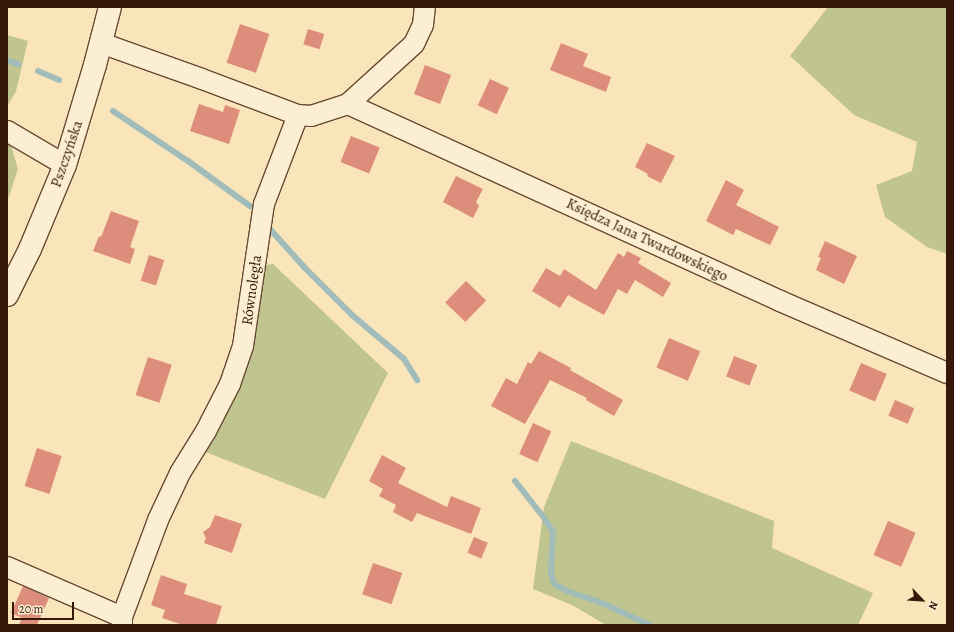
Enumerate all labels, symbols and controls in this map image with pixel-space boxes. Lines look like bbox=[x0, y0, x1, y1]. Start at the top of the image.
street label: Pszczyńska bbox=[47, 118, 87, 190]
street label: Księdza Jana Twardowskiego bbox=[563, 195, 731, 285]
street label: Równoległa bbox=[238, 254, 266, 326]
north arrow bbox=[902, 580, 942, 620]
scale bar bbox=[14, 594, 76, 620]
text: N bbox=[925, 598, 942, 612]
text: 20 m bbox=[19, 601, 43, 617]

